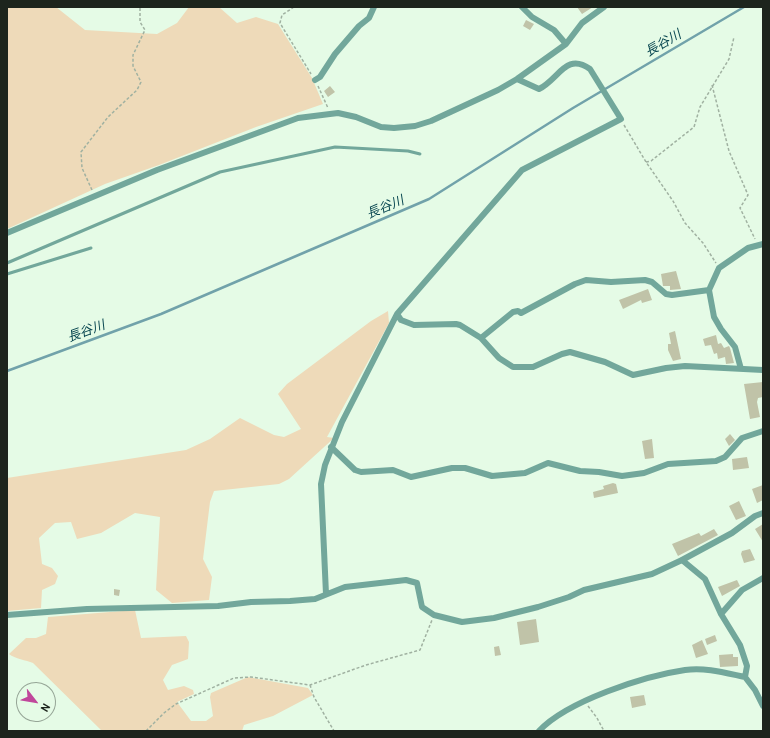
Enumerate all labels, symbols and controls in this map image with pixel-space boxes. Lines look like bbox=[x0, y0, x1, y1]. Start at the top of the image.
water label: 長谷川 bbox=[642, 26, 684, 60]
water label: 長谷川 bbox=[364, 192, 406, 222]
water label: 長谷川 bbox=[65, 317, 107, 345]
north arrow bbox=[16, 682, 56, 722]
text: N bbox=[38, 701, 53, 714]

